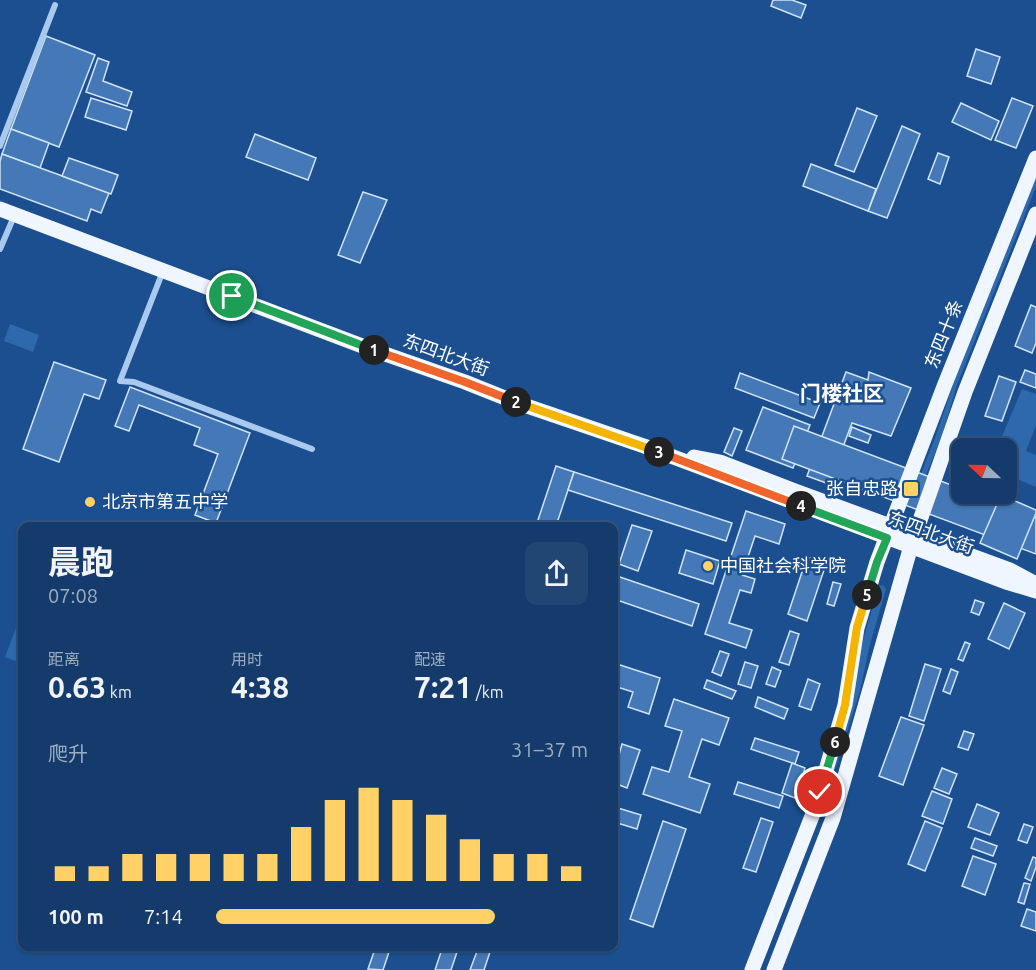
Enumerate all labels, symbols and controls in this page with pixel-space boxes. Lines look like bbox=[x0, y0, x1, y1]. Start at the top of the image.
pin bbox=[206, 270, 257, 321]
icon: arrive bbox=[215, 279, 248, 312]
street label: 东四十条 bbox=[920, 297, 966, 371]
street label: 东四北大街 bbox=[401, 329, 492, 379]
pin: 1 bbox=[359, 335, 389, 365]
text: 1 bbox=[369, 341, 379, 359]
district label: 门楼社区 bbox=[800, 381, 884, 405]
pin: 2 bbox=[501, 387, 531, 417]
text: 2 bbox=[511, 393, 521, 411]
pin: 3 bbox=[644, 437, 674, 467]
north arrow bbox=[951, 438, 1017, 504]
map controls bbox=[951, 438, 1017, 504]
text: 3 bbox=[654, 443, 664, 461]
place label: 张自忠路 bbox=[826, 478, 898, 498]
marker: 张自忠路 bbox=[902, 480, 920, 498]
place label: 北京市第五中学 bbox=[102, 491, 228, 511]
pin: 4 bbox=[786, 491, 816, 521]
marker: 北京市第五中学 bbox=[83, 495, 97, 509]
text: 4 bbox=[796, 497, 806, 515]
street label: 东四北大街 bbox=[886, 507, 977, 557]
button: share bbox=[525, 542, 588, 605]
text: 晨跑 bbox=[48, 543, 114, 580]
place label: 中国社会科学院 bbox=[720, 555, 846, 575]
marker: 中国社会科学院 bbox=[701, 559, 715, 573]
pin: 5 bbox=[852, 580, 882, 610]
text: 07:08 bbox=[48, 584, 98, 607]
text: 5 bbox=[862, 586, 872, 604]
text: 距离 bbox=[48, 650, 80, 668]
text: 用时 bbox=[231, 650, 263, 668]
text: 配速 bbox=[414, 650, 446, 668]
text: 0.63 bbox=[48, 670, 106, 704]
text: 4:38 bbox=[231, 670, 289, 704]
text: 7:21 bbox=[414, 670, 472, 704]
text: km bbox=[106, 683, 132, 701]
text: /km bbox=[472, 683, 504, 701]
pin: 6 bbox=[820, 727, 850, 757]
text: 6 bbox=[830, 733, 840, 751]
text: 31–37 m bbox=[511, 738, 588, 761]
text: 爬升 bbox=[48, 742, 88, 765]
pin bbox=[794, 766, 845, 817]
icon: check bbox=[803, 775, 836, 808]
text: 100 m bbox=[48, 905, 104, 928]
text: 7:14 bbox=[144, 905, 183, 928]

